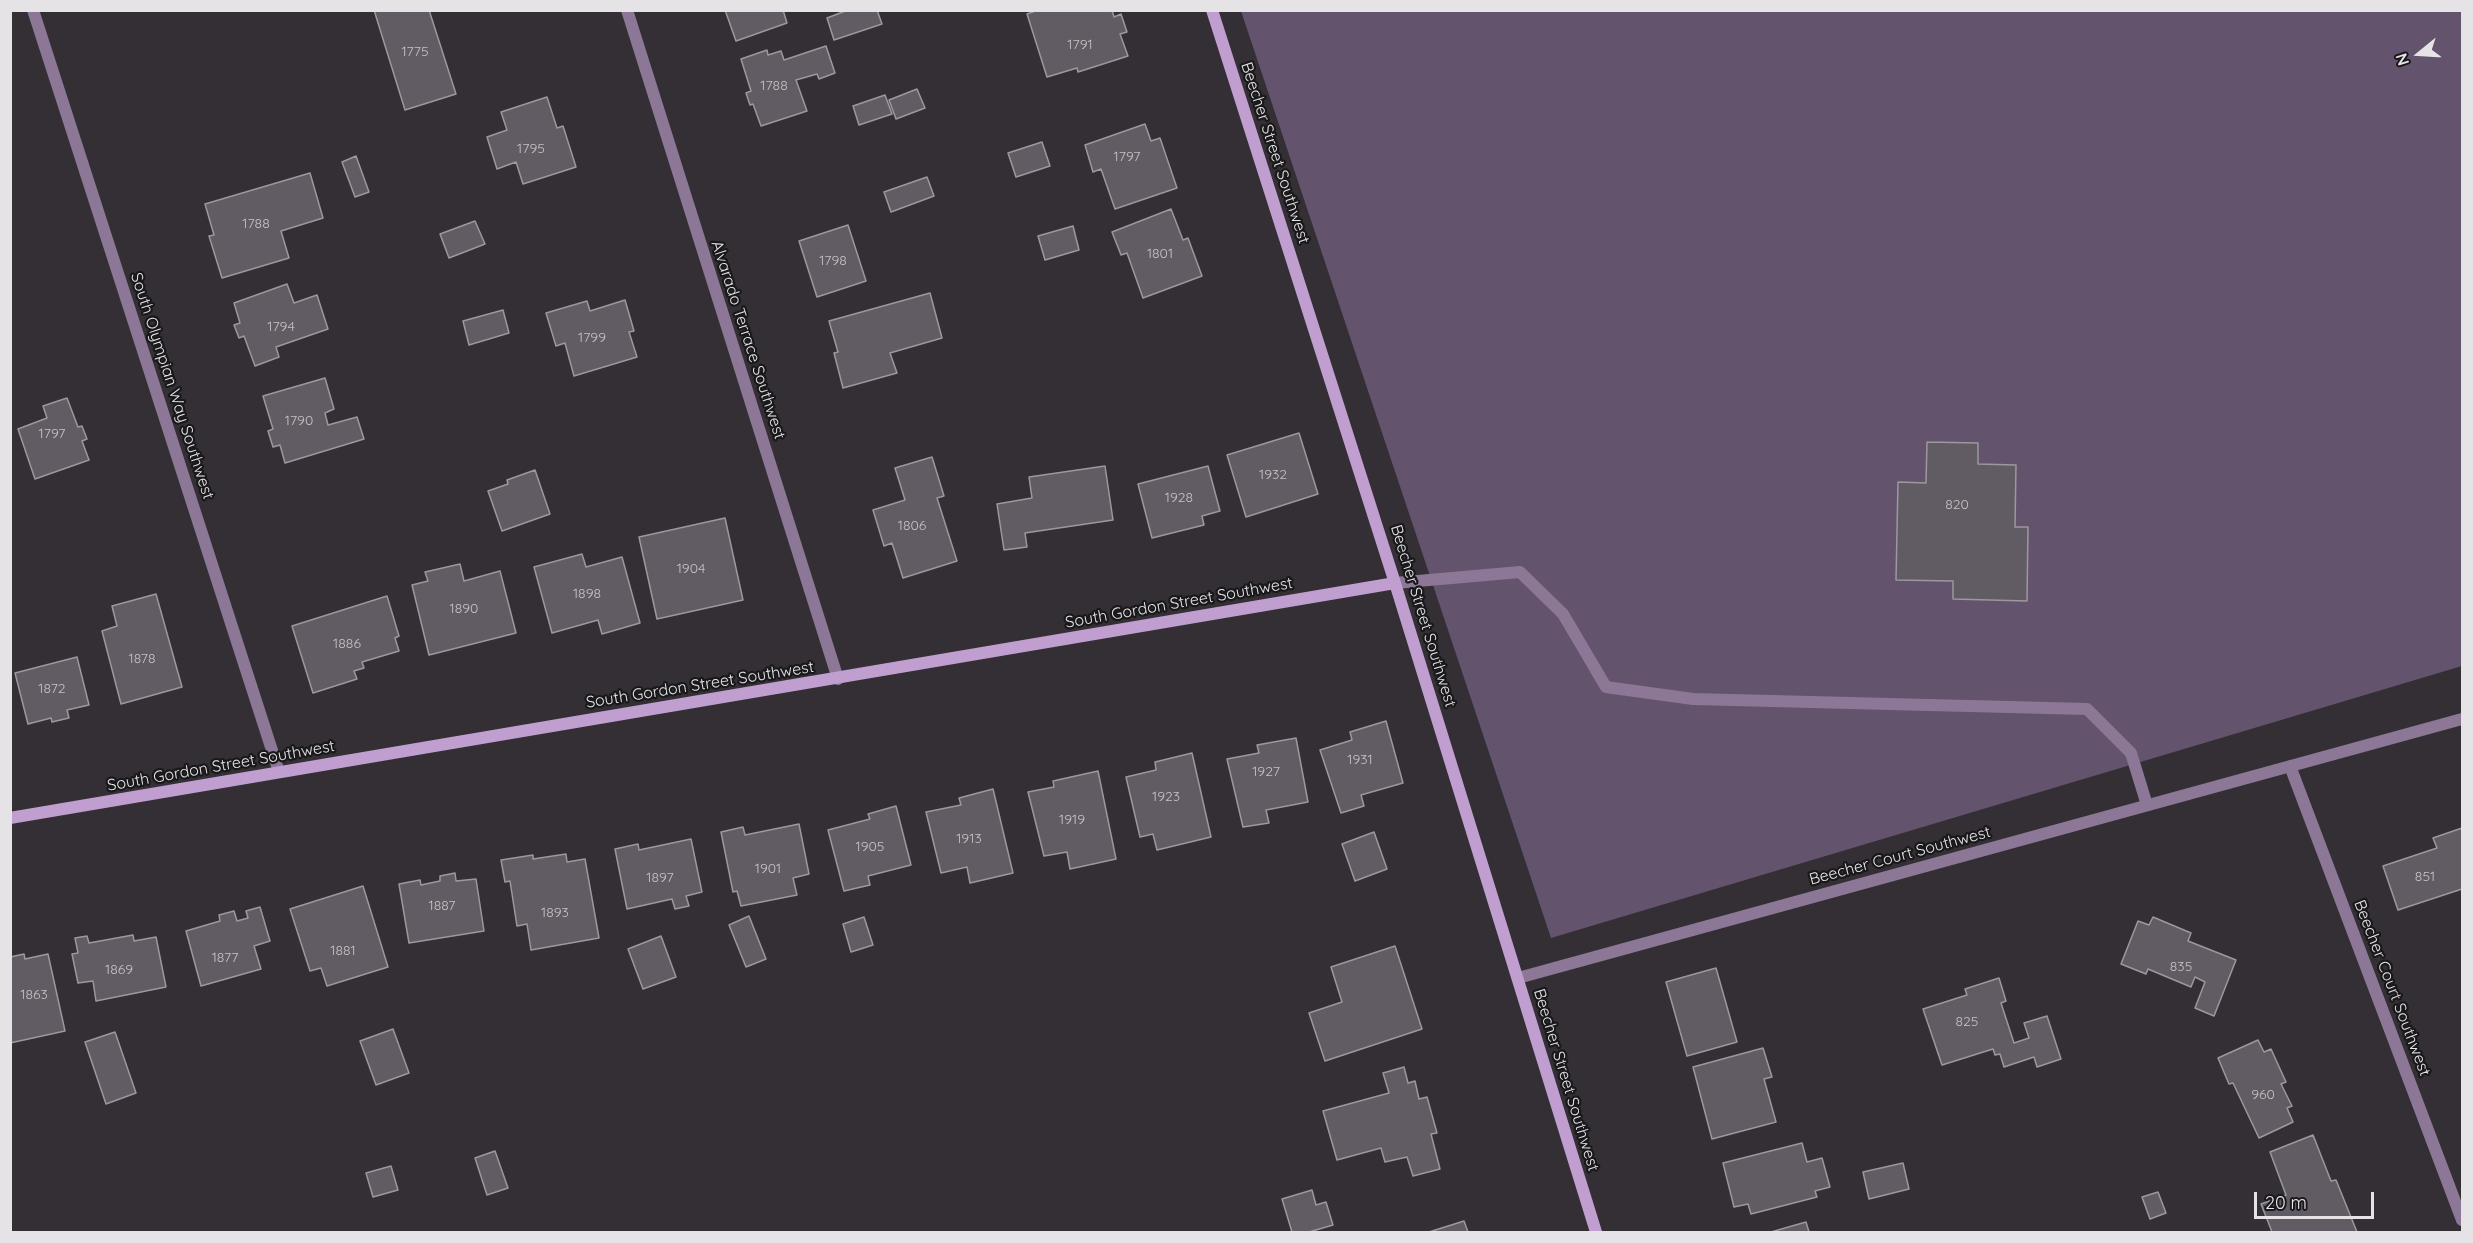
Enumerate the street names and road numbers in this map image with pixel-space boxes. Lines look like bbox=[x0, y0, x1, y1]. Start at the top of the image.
street label: Beecher Street Southwest bbox=[1237, 60, 1313, 246]
street label: Alvarado Terrace Southwest bbox=[707, 238, 789, 442]
street label: South Olympian Way Southwest bbox=[126, 270, 218, 502]
street label: Beecher Street Southwest bbox=[1386, 522, 1460, 710]
street label: South Gordon Street Southwest bbox=[1064, 574, 1294, 632]
street label: South Gordon Street Southwest bbox=[585, 657, 815, 713]
street label: South Gordon Street Southwest bbox=[106, 737, 336, 795]
street label: Beecher Court Southwest bbox=[1807, 823, 1993, 889]
street label: Beecher Court Southwest bbox=[2350, 897, 2434, 1079]
street label: Beecher Street Southwest bbox=[1529, 986, 1603, 1174]

